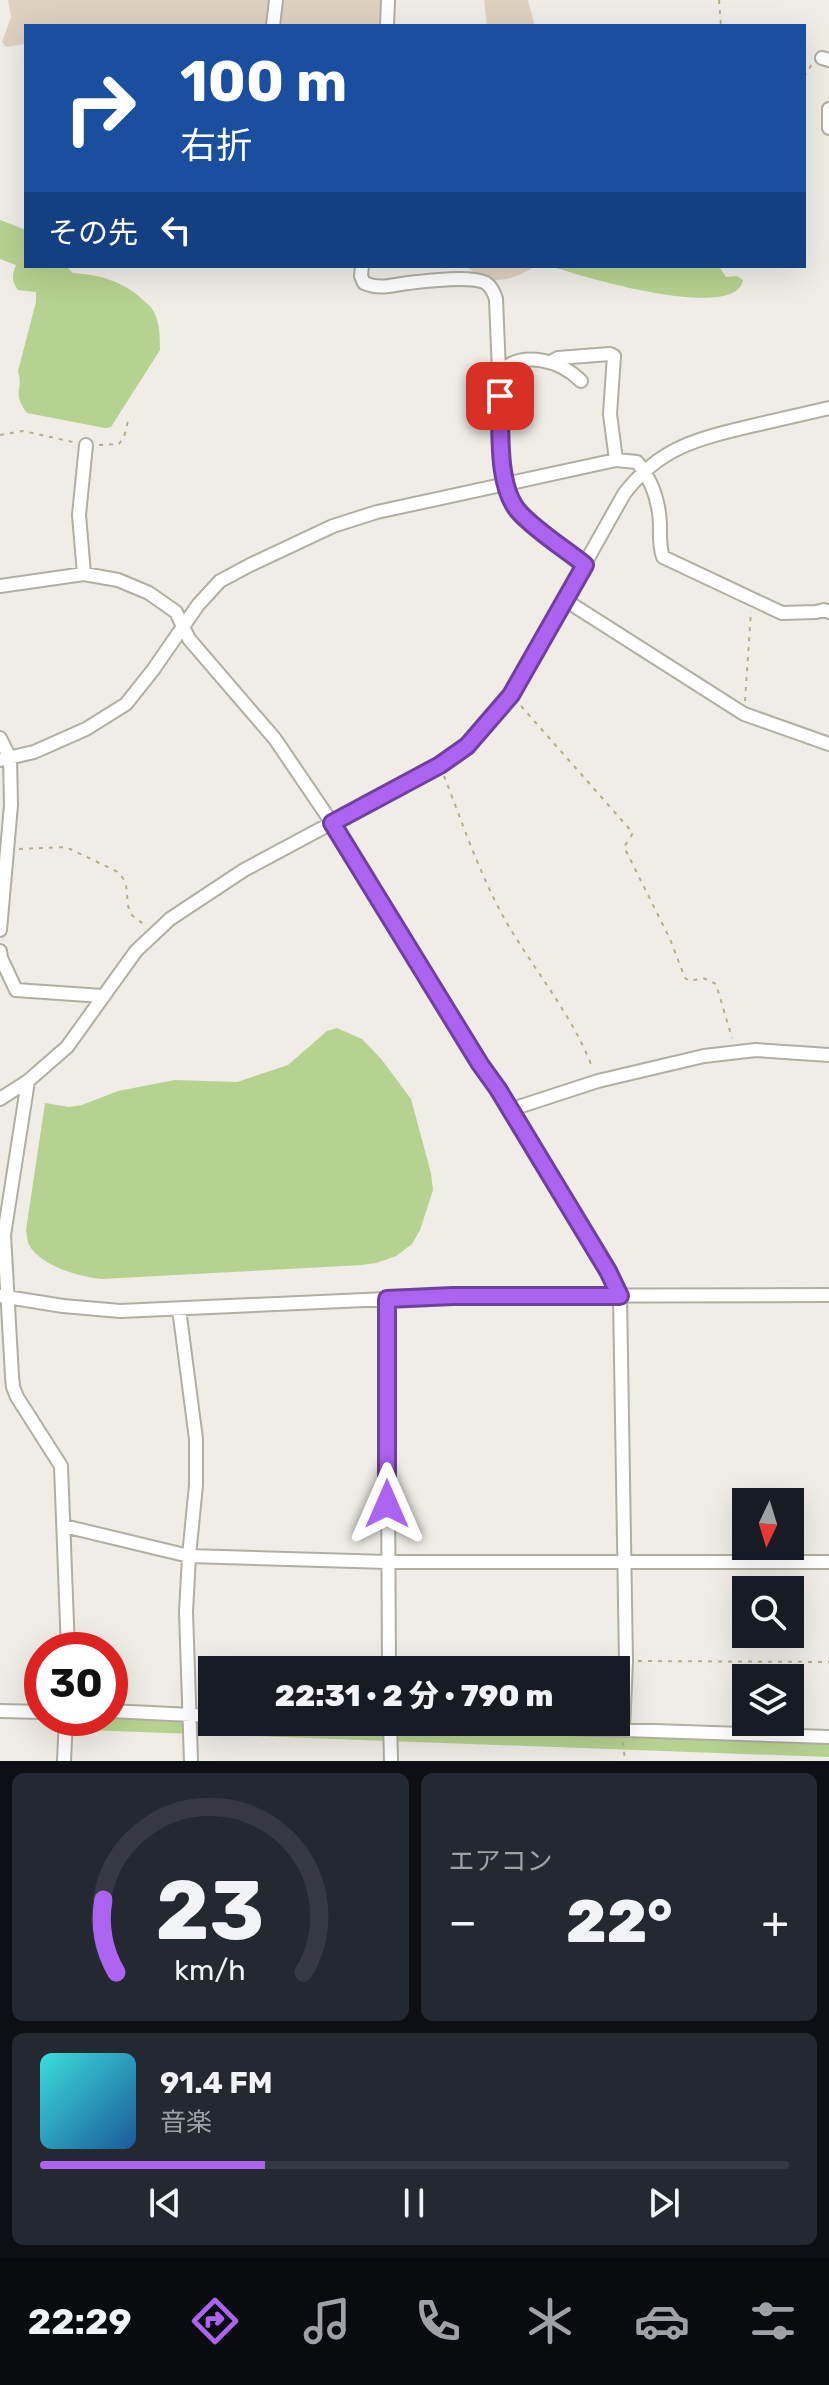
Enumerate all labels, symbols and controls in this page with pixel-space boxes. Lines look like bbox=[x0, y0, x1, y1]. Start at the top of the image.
text: 100 m bbox=[180, 49, 347, 115]
icon: right bbox=[48, 56, 152, 160]
text: 右折 bbox=[180, 124, 252, 167]
icon: left bbox=[154, 208, 198, 252]
text: その先 bbox=[48, 215, 138, 251]
pin bbox=[466, 362, 534, 430]
icon: arrive bbox=[478, 374, 522, 418]
position arrow bbox=[345, 1462, 429, 1546]
north arrow bbox=[732, 1488, 804, 1560]
map controls bbox=[732, 1488, 804, 1736]
button: search bbox=[732, 1576, 804, 1648]
speed limit sign: 30 bbox=[24, 1632, 128, 1736]
button: layers bbox=[732, 1664, 804, 1736]
text: 22:31 · 2 分 · 790 m bbox=[275, 1678, 553, 1714]
text: エアコン bbox=[449, 1846, 553, 1877]
text: 23 bbox=[156, 1861, 265, 1960]
text: 22° bbox=[566, 1886, 673, 1957]
text: − bbox=[449, 1896, 477, 1948]
text: + bbox=[762, 1896, 789, 1948]
text: km/h bbox=[175, 1953, 246, 1987]
text: 91.4 FM bbox=[160, 2065, 273, 2101]
text: 音楽 bbox=[160, 2107, 212, 2138]
icon: previous bbox=[143, 2181, 187, 2225]
icon: pause bbox=[392, 2181, 436, 2225]
icon: next bbox=[642, 2181, 686, 2225]
icon: directions bbox=[187, 2293, 243, 2349]
icon: music bbox=[299, 2293, 355, 2349]
icon: phone bbox=[410, 2293, 466, 2349]
icon: climate bbox=[522, 2293, 578, 2349]
icon: car bbox=[634, 2293, 690, 2349]
icon: filters bbox=[745, 2293, 801, 2349]
text: 22:29 bbox=[28, 2300, 132, 2343]

